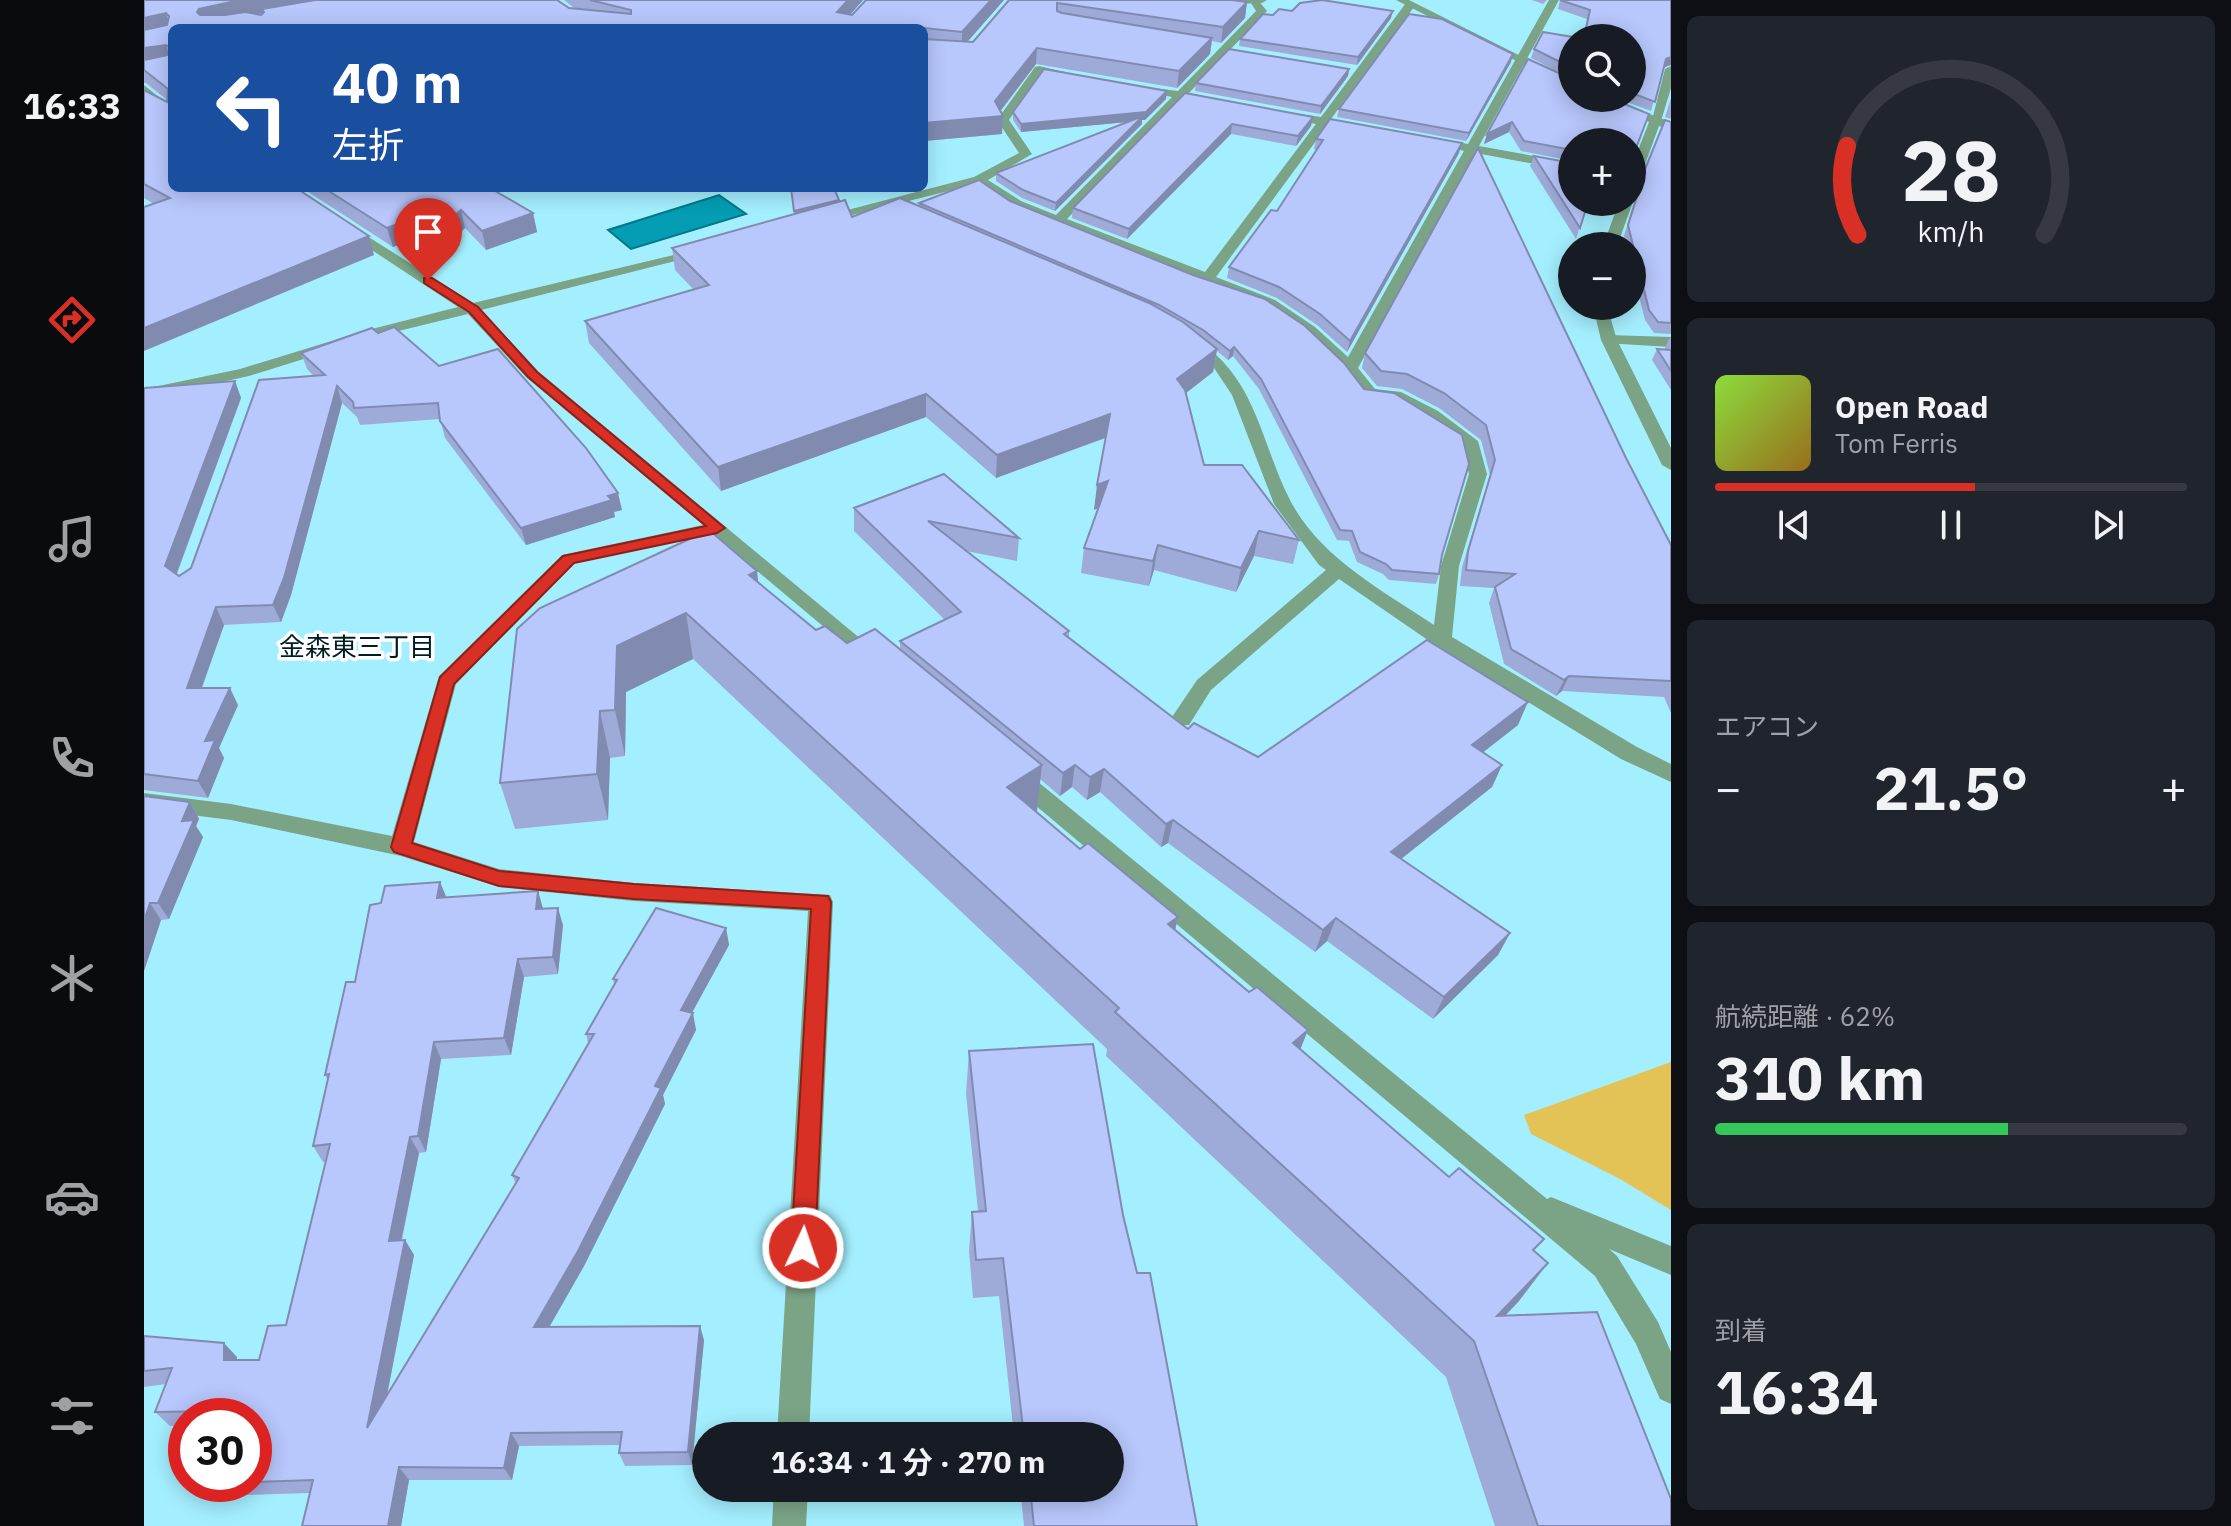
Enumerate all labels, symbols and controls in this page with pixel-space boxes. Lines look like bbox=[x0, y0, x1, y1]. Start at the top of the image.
map controls bbox=[1558, 24, 1646, 320]
button: search bbox=[1558, 24, 1646, 112]
text: 40 m bbox=[332, 46, 462, 118]
icon: left bbox=[200, 56, 304, 160]
text: 16:33 bbox=[23, 82, 121, 129]
text: 28 bbox=[1901, 116, 2001, 224]
text: 左折 bbox=[332, 121, 404, 168]
button: + bbox=[1558, 128, 1646, 216]
pin bbox=[394, 198, 462, 280]
icon: arrive bbox=[406, 210, 450, 254]
text: km/h bbox=[1917, 213, 1985, 250]
button: − bbox=[1558, 232, 1646, 320]
icon: directions bbox=[44, 292, 100, 348]
text: Open Road bbox=[1835, 387, 1988, 426]
text: Tom Ferris bbox=[1835, 426, 1958, 460]
icon: previous bbox=[1772, 503, 1816, 547]
icon: pause bbox=[1929, 503, 1973, 547]
icon: next bbox=[2086, 503, 2130, 547]
icon: music bbox=[44, 511, 100, 567]
district label: 金森東三丁目 bbox=[279, 629, 435, 663]
text: エアコン bbox=[1715, 709, 1819, 743]
icon: phone bbox=[44, 730, 100, 786]
text: 21.5° bbox=[1874, 748, 2028, 827]
text: − bbox=[1715, 759, 1741, 816]
text: + bbox=[2161, 759, 2187, 816]
icon: climate bbox=[44, 950, 100, 1006]
text: 航続距離 · 62% bbox=[1715, 999, 1895, 1033]
text: 310 km bbox=[1715, 1038, 1925, 1117]
icon: car bbox=[44, 1169, 100, 1225]
position arrow bbox=[761, 1206, 845, 1290]
text: 到着 bbox=[1715, 1313, 1767, 1347]
text: 16:34 bbox=[1715, 1352, 1879, 1431]
icon: filters bbox=[44, 1388, 100, 1444]
speed limit sign: 30 bbox=[168, 1398, 272, 1502]
text: 16:34 · 1 分 · 270 m bbox=[771, 1442, 1045, 1481]

